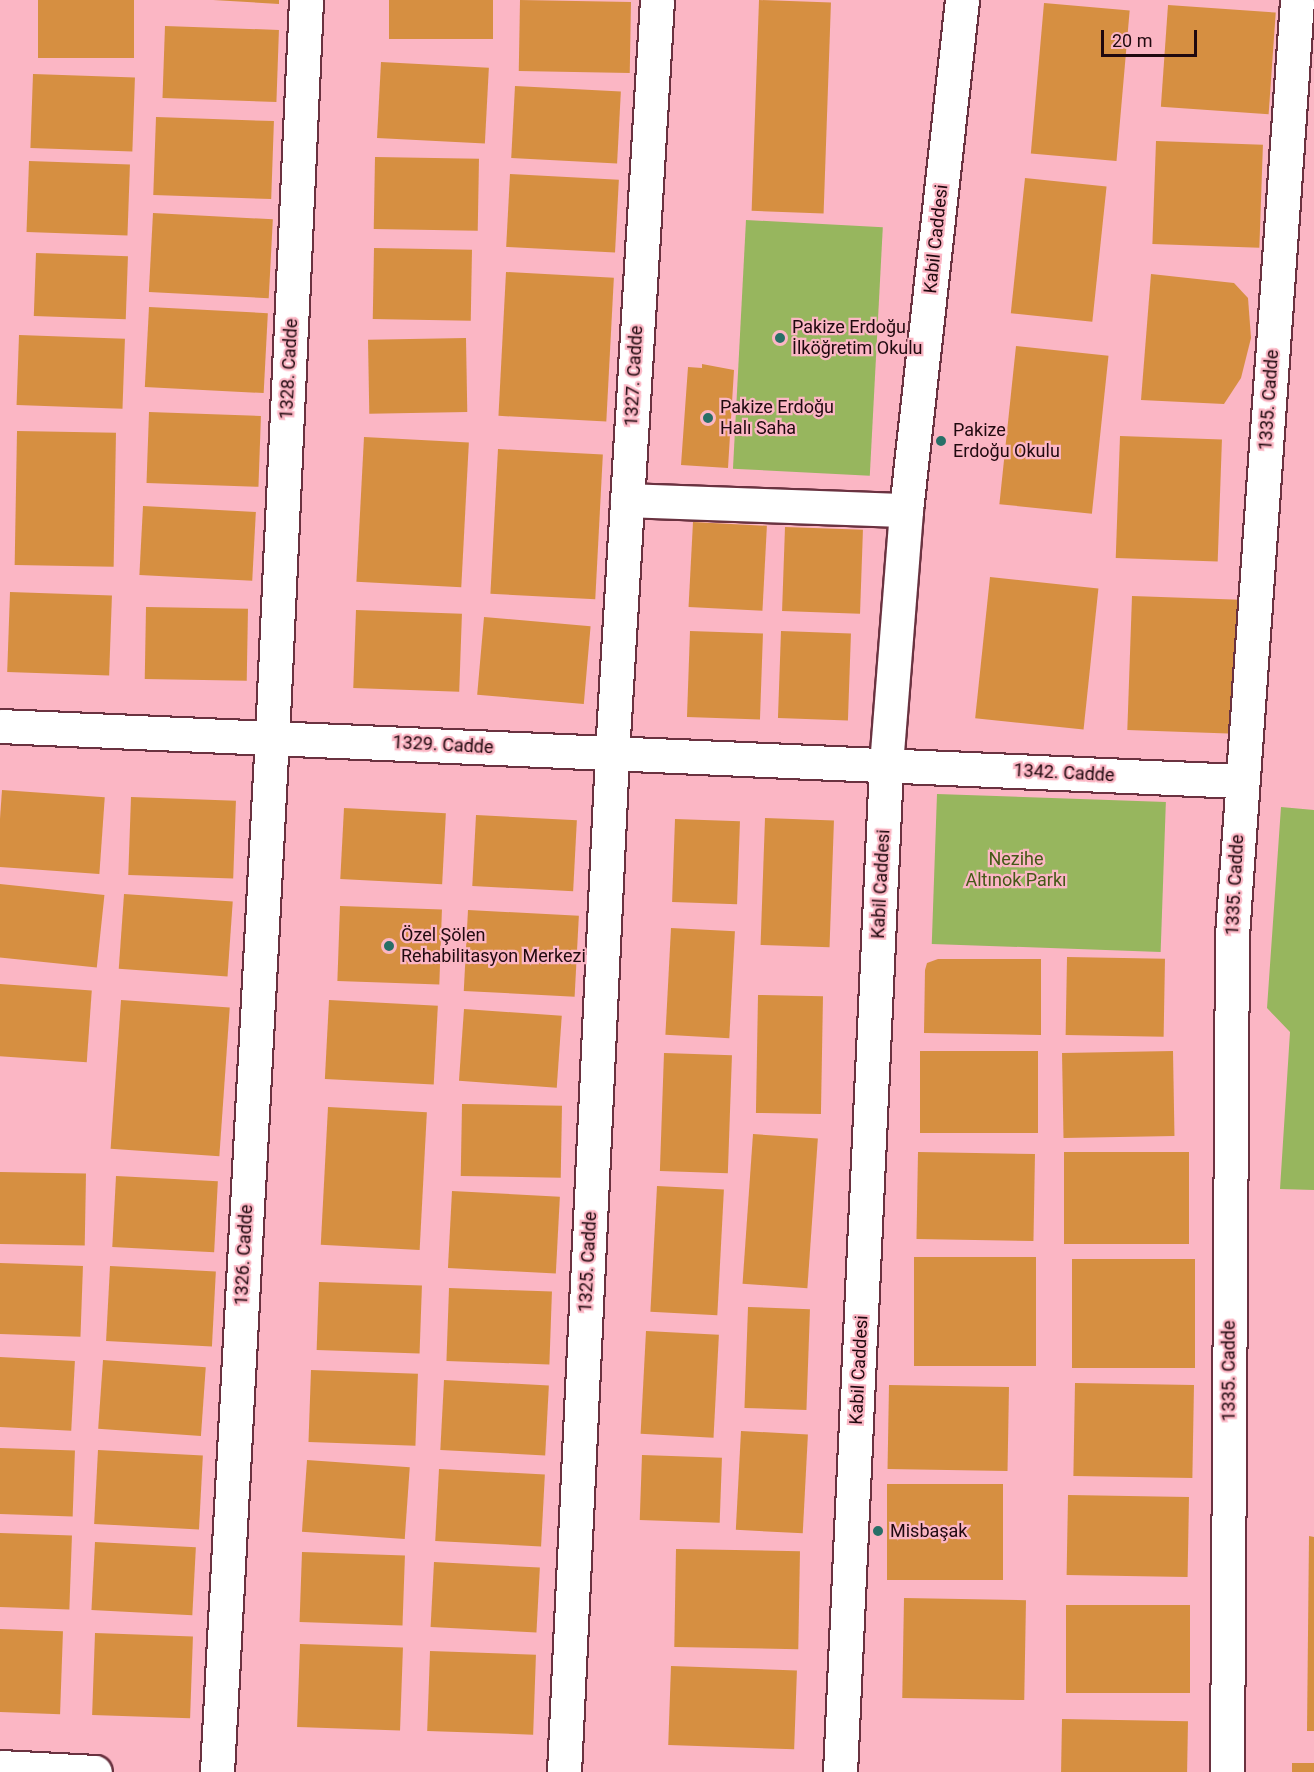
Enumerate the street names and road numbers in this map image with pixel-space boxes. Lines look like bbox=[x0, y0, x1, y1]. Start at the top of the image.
street label: Kabil Caddesi bbox=[920, 183, 952, 295]
street label: 1328. Cadde bbox=[276, 318, 302, 420]
street label: 1327. Cadde bbox=[621, 325, 647, 427]
street label: 1335. Cadde bbox=[1255, 349, 1283, 451]
street label: 1329. Cadde bbox=[392, 732, 494, 758]
street label: 1342. Cadde bbox=[1013, 760, 1115, 786]
street label: Kabil Caddesi bbox=[867, 829, 895, 939]
street label: 1335. Cadde bbox=[1222, 834, 1248, 936]
street label: 1326. Cadde bbox=[231, 1204, 257, 1306]
street label: 1325. Cadde bbox=[575, 1211, 601, 1313]
street label: Kabil Caddesi bbox=[845, 1315, 873, 1425]
street label: 1335. Cadde bbox=[1218, 1320, 1240, 1422]

